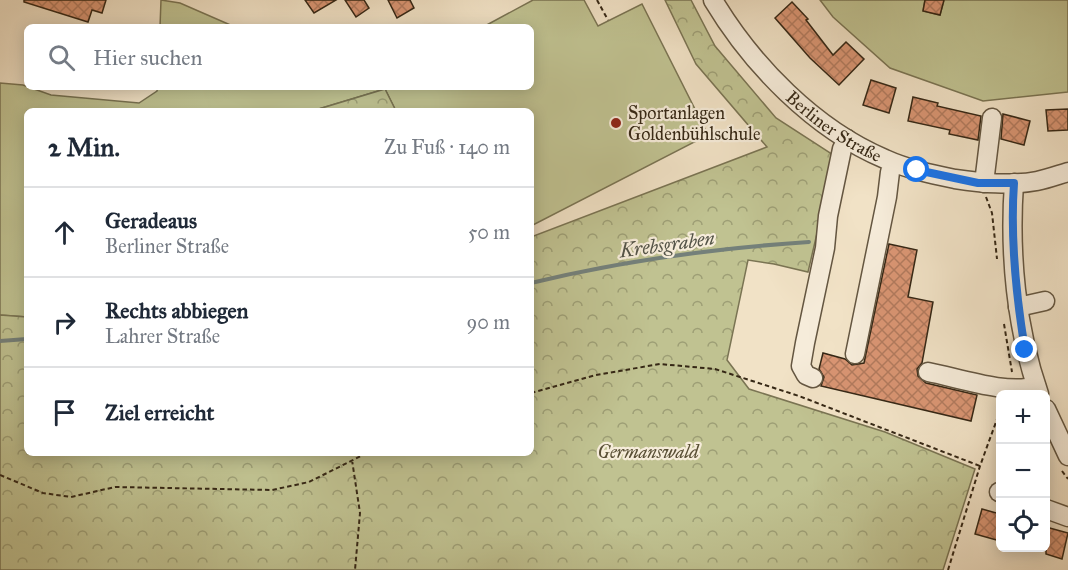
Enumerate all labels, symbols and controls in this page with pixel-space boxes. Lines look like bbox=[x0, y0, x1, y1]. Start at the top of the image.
search box bbox=[24, 24, 534, 90]
icon: search bbox=[45, 41, 78, 74]
text: Hier suchen bbox=[93, 44, 202, 71]
street label: Berliner Straße bbox=[781, 86, 885, 167]
place label: Sportanlagen Goldenbühlschule bbox=[628, 102, 760, 145]
marker: Sportanlagen Goldenbühlschule bbox=[609, 116, 623, 130]
text: 2 Min. bbox=[48, 131, 120, 163]
text: Zu Fuß · 140 m bbox=[384, 135, 510, 159]
route start bbox=[903, 156, 929, 182]
text: Geradeaus bbox=[105, 207, 197, 234]
icon: ahead bbox=[48, 216, 81, 249]
text: 50 m bbox=[468, 220, 510, 244]
water label: Krebsgraben bbox=[617, 225, 717, 263]
text: Berliner Straße bbox=[105, 234, 229, 258]
text: Rechts abbiegen bbox=[105, 297, 248, 324]
icon: right bbox=[48, 306, 81, 339]
text: 90 m bbox=[467, 310, 510, 334]
text: Lahrer Straße bbox=[105, 324, 220, 348]
route end bbox=[1011, 336, 1037, 362]
map controls bbox=[996, 390, 1050, 552]
button: + bbox=[996, 390, 1050, 444]
icon: arrive bbox=[48, 396, 81, 429]
text: Ziel erreicht bbox=[105, 399, 214, 426]
park label: Germanswald bbox=[597, 441, 700, 463]
button: − bbox=[996, 444, 1050, 498]
button: locate bbox=[996, 498, 1050, 552]

